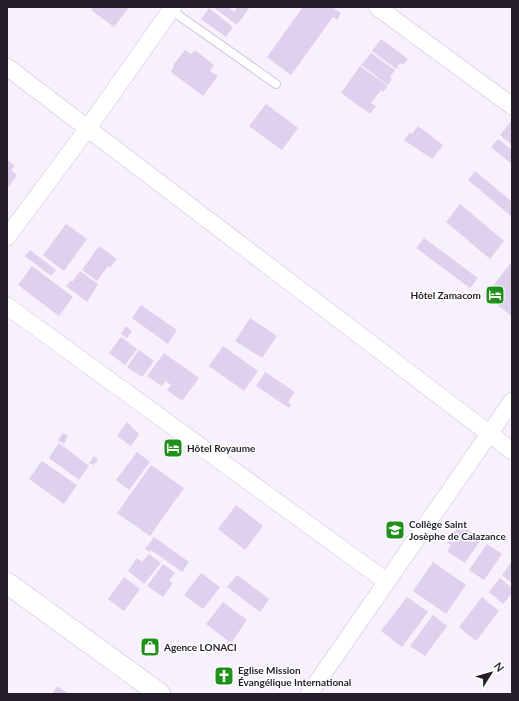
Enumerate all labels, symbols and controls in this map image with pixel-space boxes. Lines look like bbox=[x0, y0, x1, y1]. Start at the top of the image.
hotel icon: Hôtel Zamacom bbox=[484, 284, 506, 306]
place label: Hôtel Zamacom bbox=[410, 289, 481, 301]
hotel icon: Hôtel Royaume bbox=[162, 437, 184, 459]
place label: Hôtel Royaume bbox=[187, 442, 256, 454]
place label: Collège Saint Josèphe de Calazance bbox=[409, 518, 506, 542]
school or university icon: Collège Saint Josèphe de Calazance bbox=[384, 519, 406, 541]
shop icon: Agence LONACI bbox=[139, 636, 161, 658]
place label: Agence LONACI bbox=[163, 641, 237, 653]
north arrow bbox=[471, 653, 511, 693]
text: N bbox=[492, 659, 507, 674]
place label: Eglise Mission Évangélique International bbox=[238, 664, 351, 688]
church icon: Eglise Mission Évangélique International bbox=[213, 665, 235, 687]

